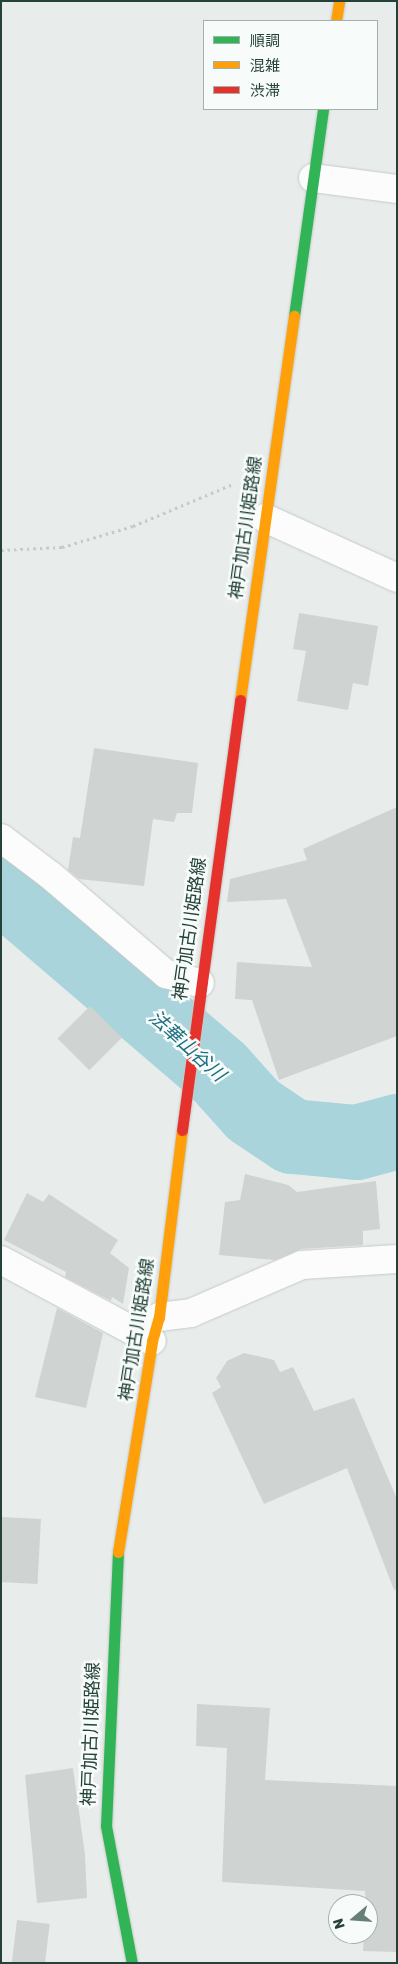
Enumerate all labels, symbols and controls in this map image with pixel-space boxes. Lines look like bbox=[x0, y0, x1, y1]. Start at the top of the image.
legend bbox=[203, 20, 378, 110]
text: 順調 bbox=[250, 32, 280, 50]
text: 混雑 bbox=[250, 57, 280, 75]
text: 渋滞 bbox=[250, 82, 280, 100]
street label: 神戸加古川姫路線 bbox=[225, 455, 267, 601]
street label: 神戸加古川姫路線 bbox=[169, 856, 211, 1002]
water label: 法華山谷川 bbox=[144, 1006, 230, 1086]
street label: 神戸加古川姫路線 bbox=[115, 1257, 159, 1403]
street label: 神戸加古川姫路線 bbox=[78, 1662, 104, 1806]
north arrow bbox=[328, 1894, 378, 1944]
text: N bbox=[330, 1916, 349, 1931]

